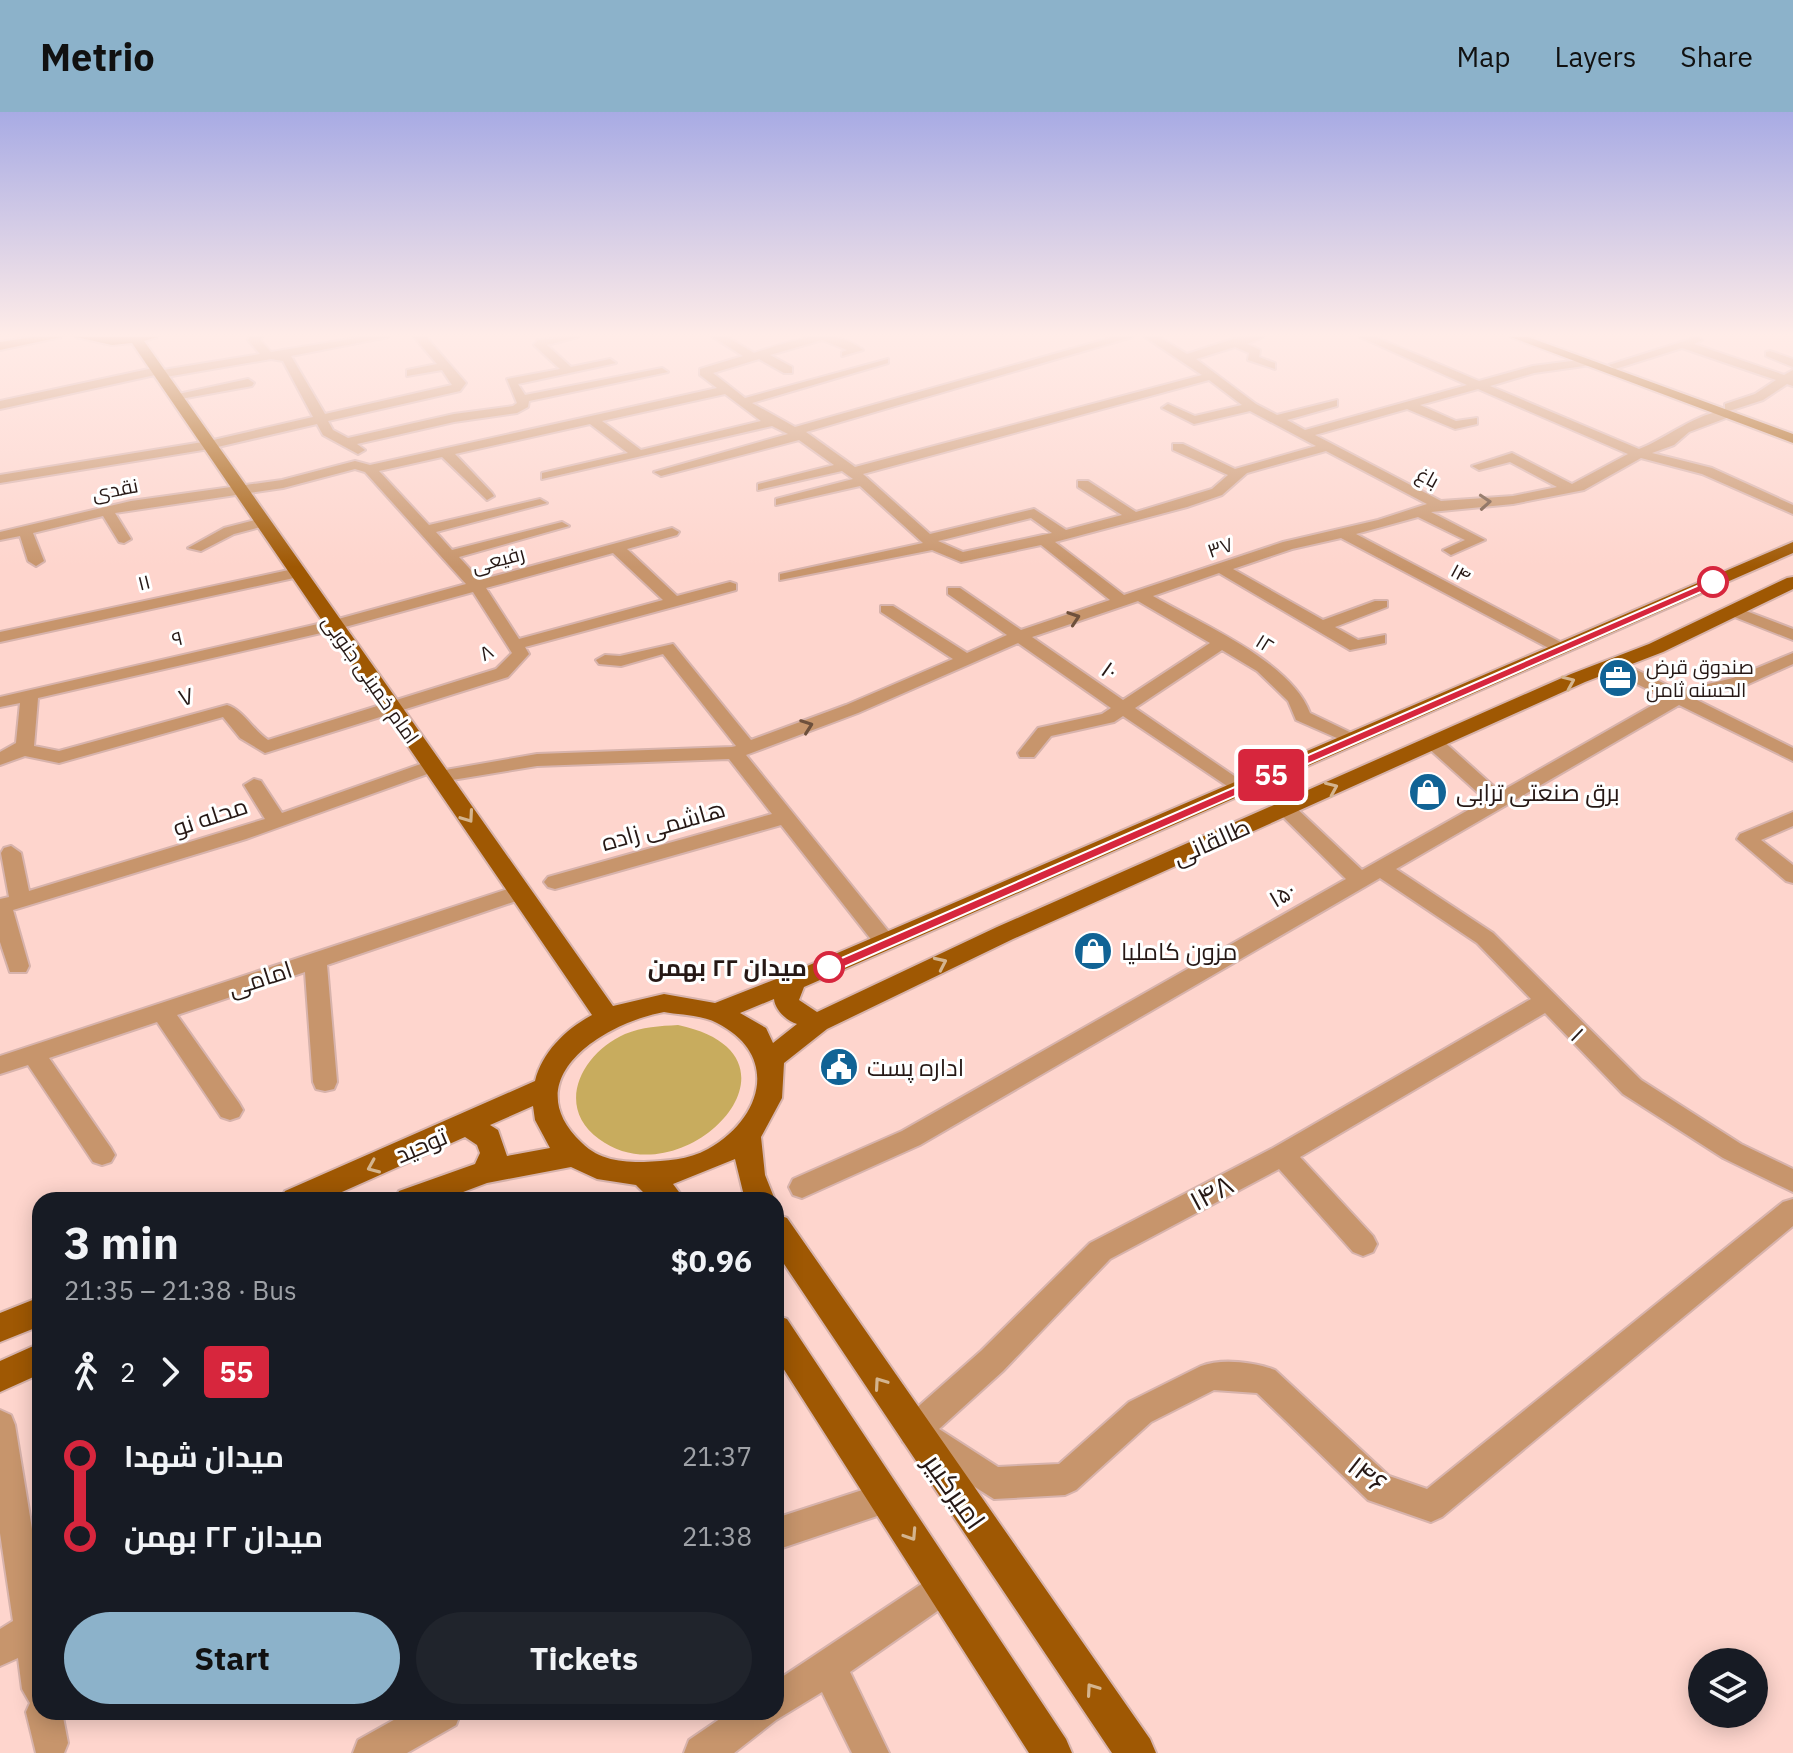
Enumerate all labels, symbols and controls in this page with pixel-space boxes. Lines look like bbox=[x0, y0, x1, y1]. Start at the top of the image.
text: Metrio bbox=[40, 32, 155, 81]
text: Map bbox=[1456, 38, 1510, 75]
text: Layers bbox=[1554, 38, 1636, 75]
text: Share bbox=[1680, 38, 1753, 75]
street label: باغ bbox=[1411, 460, 1444, 495]
street label: نقدی bbox=[89, 471, 141, 507]
one-way arrow bbox=[1479, 494, 1492, 511]
street label: ۳۷ bbox=[1203, 530, 1237, 564]
street label: رفیعی bbox=[469, 539, 527, 579]
street label: ۱۴ bbox=[1446, 557, 1476, 589]
street label: ۱۱ bbox=[135, 567, 153, 597]
unlabelled marker bbox=[1698, 567, 1728, 597]
street label: امام خمینی جنوبی bbox=[316, 609, 426, 749]
one-way arrow bbox=[1066, 611, 1080, 627]
street label: ۹ bbox=[169, 624, 185, 652]
street label: ۱۲ bbox=[1251, 627, 1279, 659]
street label: ۸ bbox=[474, 637, 498, 667]
street label: ۱۰ bbox=[1095, 653, 1125, 687]
place label: صندوق قرض الحسنه ثامن bbox=[1646, 653, 1754, 703]
office icon: صندوق قرض الحسنه ثامن bbox=[1597, 657, 1639, 699]
one-way arrow bbox=[1561, 676, 1575, 692]
street label: ۷ bbox=[174, 679, 198, 713]
one-way arrow bbox=[799, 719, 813, 736]
line badge: 55 bbox=[1235, 749, 1307, 801]
text: 55 bbox=[1254, 756, 1288, 793]
shop icon: برق صنعتی ترابی bbox=[1407, 771, 1449, 813]
place label: برق صنعتی ترابی bbox=[1456, 776, 1620, 808]
one-way arrow bbox=[1323, 781, 1338, 797]
street label: محله نو bbox=[168, 789, 252, 843]
street label: هاشمی زاده bbox=[597, 792, 729, 858]
one-way arrow bbox=[458, 809, 473, 823]
street label: طالقانی bbox=[1167, 810, 1255, 872]
street label: ۱۵۰ bbox=[1263, 874, 1301, 914]
shop icon: مزون کاملیا bbox=[1072, 930, 1114, 972]
place label: مزون کاملیا bbox=[1121, 935, 1237, 967]
place label: میدان ۲۲ بهمن bbox=[648, 951, 807, 983]
marker: میدان ۲۲ بهمن bbox=[814, 952, 844, 982]
street label: امامی bbox=[224, 953, 296, 1003]
one-way arrow bbox=[933, 957, 948, 973]
street label: ۱ bbox=[1564, 1020, 1592, 1048]
public building icon: اداره پست bbox=[818, 1046, 860, 1088]
place label: اداره پست bbox=[867, 1051, 964, 1084]
street label: توحید bbox=[390, 1120, 452, 1170]
one-way arrow bbox=[367, 1157, 381, 1173]
street label: ۱۴۸ bbox=[1183, 1165, 1239, 1219]
text: 3 min bbox=[64, 1214, 179, 1271]
text: $0.96 bbox=[671, 1241, 752, 1280]
text: 21:35 – 21:38 · Bus bbox=[64, 1273, 297, 1307]
icon: walk bbox=[64, 1350, 108, 1394]
icon: forward bbox=[148, 1350, 192, 1394]
text: 55 bbox=[220, 1353, 253, 1390]
text: 2 bbox=[120, 1355, 136, 1389]
one-way arrow bbox=[875, 1377, 890, 1391]
text: میدان شهدا bbox=[124, 1436, 284, 1475]
text: 21:37 bbox=[682, 1439, 752, 1473]
street label: امیرکبیر bbox=[914, 1444, 994, 1536]
street label: ۱۴۶ bbox=[1341, 1447, 1395, 1501]
text: میدان ۲۲ بهمن bbox=[124, 1516, 323, 1555]
text: 21:38 bbox=[682, 1519, 752, 1553]
one-way arrow bbox=[901, 1526, 916, 1541]
button: Start bbox=[64, 1612, 400, 1704]
button: Tickets bbox=[416, 1612, 752, 1704]
map controls bbox=[1688, 1648, 1768, 1728]
button: layers bbox=[1688, 1648, 1768, 1728]
one-way arrow bbox=[1087, 1683, 1102, 1697]

